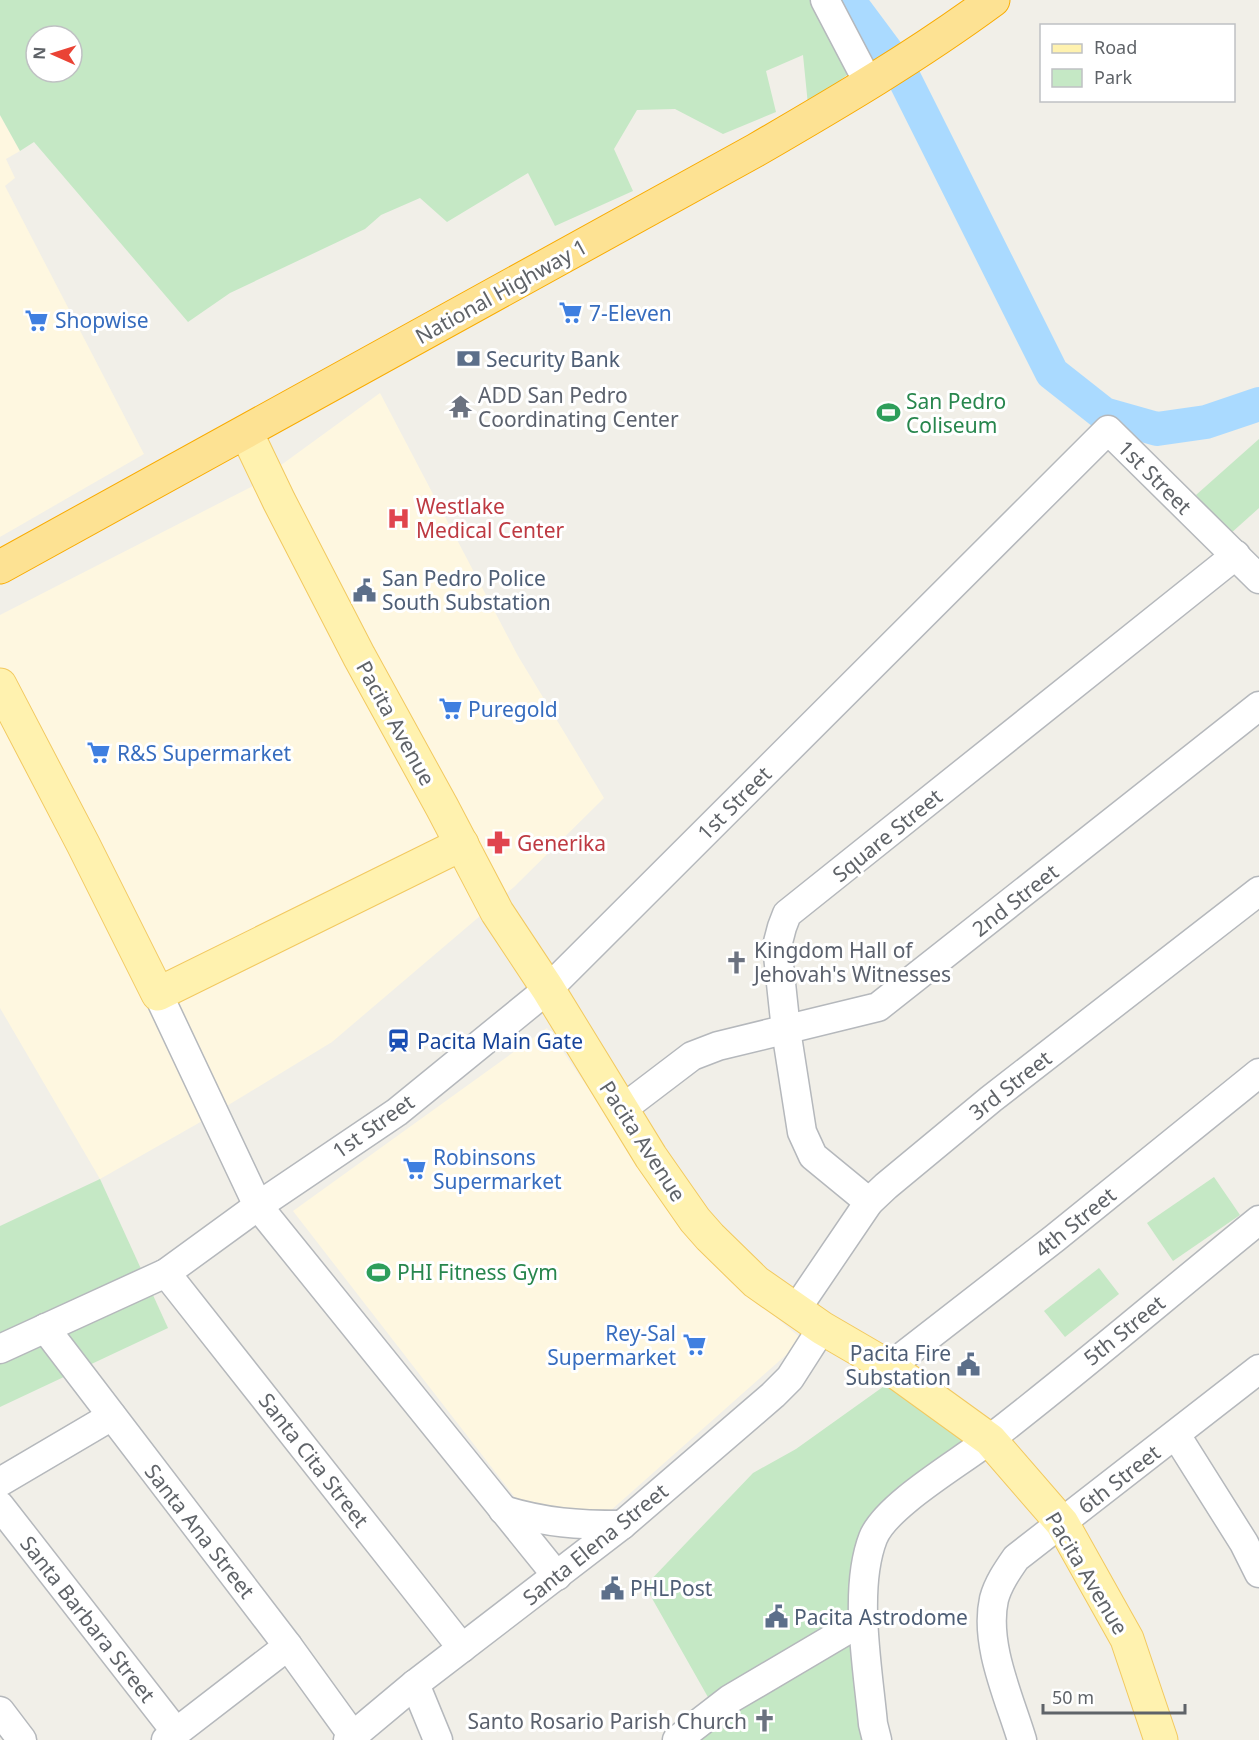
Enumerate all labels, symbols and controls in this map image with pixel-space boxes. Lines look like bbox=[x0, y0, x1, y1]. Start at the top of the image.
north arrow bbox=[24, 24, 84, 84]
legend bbox=[1040, 24, 1235, 102]
text: Road bbox=[1094, 35, 1137, 59]
text: N bbox=[28, 46, 50, 60]
text: Park bbox=[1094, 65, 1132, 89]
street label: National Highway 1 bbox=[410, 232, 592, 350]
place label: 7-Eleven bbox=[589, 299, 672, 327]
supermarket icon: 7-Eleven bbox=[558, 300, 584, 326]
place label: Shopwise bbox=[55, 306, 149, 334]
supermarket icon: Shopwise bbox=[24, 307, 50, 333]
place label: Security Bank bbox=[486, 345, 621, 373]
bank icon: Security Bank bbox=[455, 346, 481, 372]
place label: ADD San Pedro Coordinating Center bbox=[478, 381, 679, 433]
place label: San Pedro Coliseum bbox=[906, 387, 1006, 439]
temple icon: ADD San Pedro Coordinating Center bbox=[447, 394, 473, 420]
sports icon: San Pedro Coliseum bbox=[875, 400, 901, 426]
street label: 1st Street bbox=[1112, 434, 1198, 520]
place label: Westlake Medical Center bbox=[416, 492, 564, 544]
hospital icon: Westlake Medical Center bbox=[385, 505, 411, 531]
place label: San Pedro Police South Substation bbox=[382, 564, 551, 616]
public building icon: San Pedro Police South Substation bbox=[351, 577, 377, 603]
street label: Pacita Avenue bbox=[350, 656, 442, 790]
place label: Puregold bbox=[468, 695, 558, 723]
supermarket icon: Puregold bbox=[437, 696, 463, 722]
place label: R&S Supermarket bbox=[117, 739, 292, 767]
supermarket icon: R&S Supermarket bbox=[86, 740, 112, 766]
street label: 1st Street bbox=[691, 760, 777, 846]
street label: Square Street bbox=[826, 782, 948, 888]
place label: Generika bbox=[517, 829, 606, 857]
pharmacy icon: Generika bbox=[486, 830, 512, 856]
street label: 2nd Street bbox=[966, 857, 1064, 942]
place label: Kingdom Hall of Jehovah's Witnesses bbox=[752, 936, 951, 988]
church icon: Kingdom Hall of Jehovah's Witnesses bbox=[723, 949, 749, 975]
place label: Pacita Main Gate bbox=[417, 1027, 583, 1055]
station icon: Pacita Main Gate bbox=[386, 1028, 412, 1054]
street label: 3rd Street bbox=[963, 1044, 1057, 1126]
street label: Pacita Avenue bbox=[594, 1075, 692, 1207]
street label: 1st Street bbox=[327, 1087, 420, 1164]
place label: Robinsons Supermarket bbox=[433, 1143, 562, 1195]
supermarket icon: Robinsons Supermarket bbox=[402, 1156, 428, 1182]
street label: 4th Street bbox=[1029, 1180, 1122, 1263]
place label: PHI Fitness Gym bbox=[397, 1258, 558, 1286]
sports icon: PHI Fitness Gym bbox=[366, 1259, 392, 1285]
street label: 5th Street bbox=[1078, 1288, 1171, 1371]
place label: Rey-Sal Supermarket bbox=[547, 1319, 676, 1371]
supermarket icon: Rey-Sal Supermarket bbox=[681, 1332, 707, 1358]
place label: Pacita Fire Substation bbox=[845, 1339, 951, 1391]
public building icon: Pacita Fire Substation bbox=[956, 1352, 982, 1378]
street label: Santa Cita Street bbox=[253, 1387, 376, 1533]
street label: 6th Street bbox=[1072, 1438, 1166, 1520]
street label: Santa Ana Street bbox=[139, 1458, 262, 1604]
street label: Santa Elena Street bbox=[517, 1477, 674, 1611]
street label: Pacita Avenue bbox=[1039, 1506, 1135, 1640]
street label: Santa Barbara Street bbox=[14, 1530, 162, 1708]
place label: PHLPost bbox=[630, 1574, 713, 1602]
public building icon: PHLPost bbox=[599, 1575, 625, 1601]
place label: Pacita Astrodome bbox=[794, 1603, 968, 1631]
public building icon: Pacita Astrodome bbox=[763, 1604, 789, 1630]
scale bar bbox=[1043, 1677, 1186, 1715]
text: 50 m bbox=[1052, 1685, 1094, 1709]
place label: Santo Rosario Parish Church bbox=[467, 1707, 747, 1735]
church icon: Santo Rosario Parish Church bbox=[752, 1708, 778, 1734]

